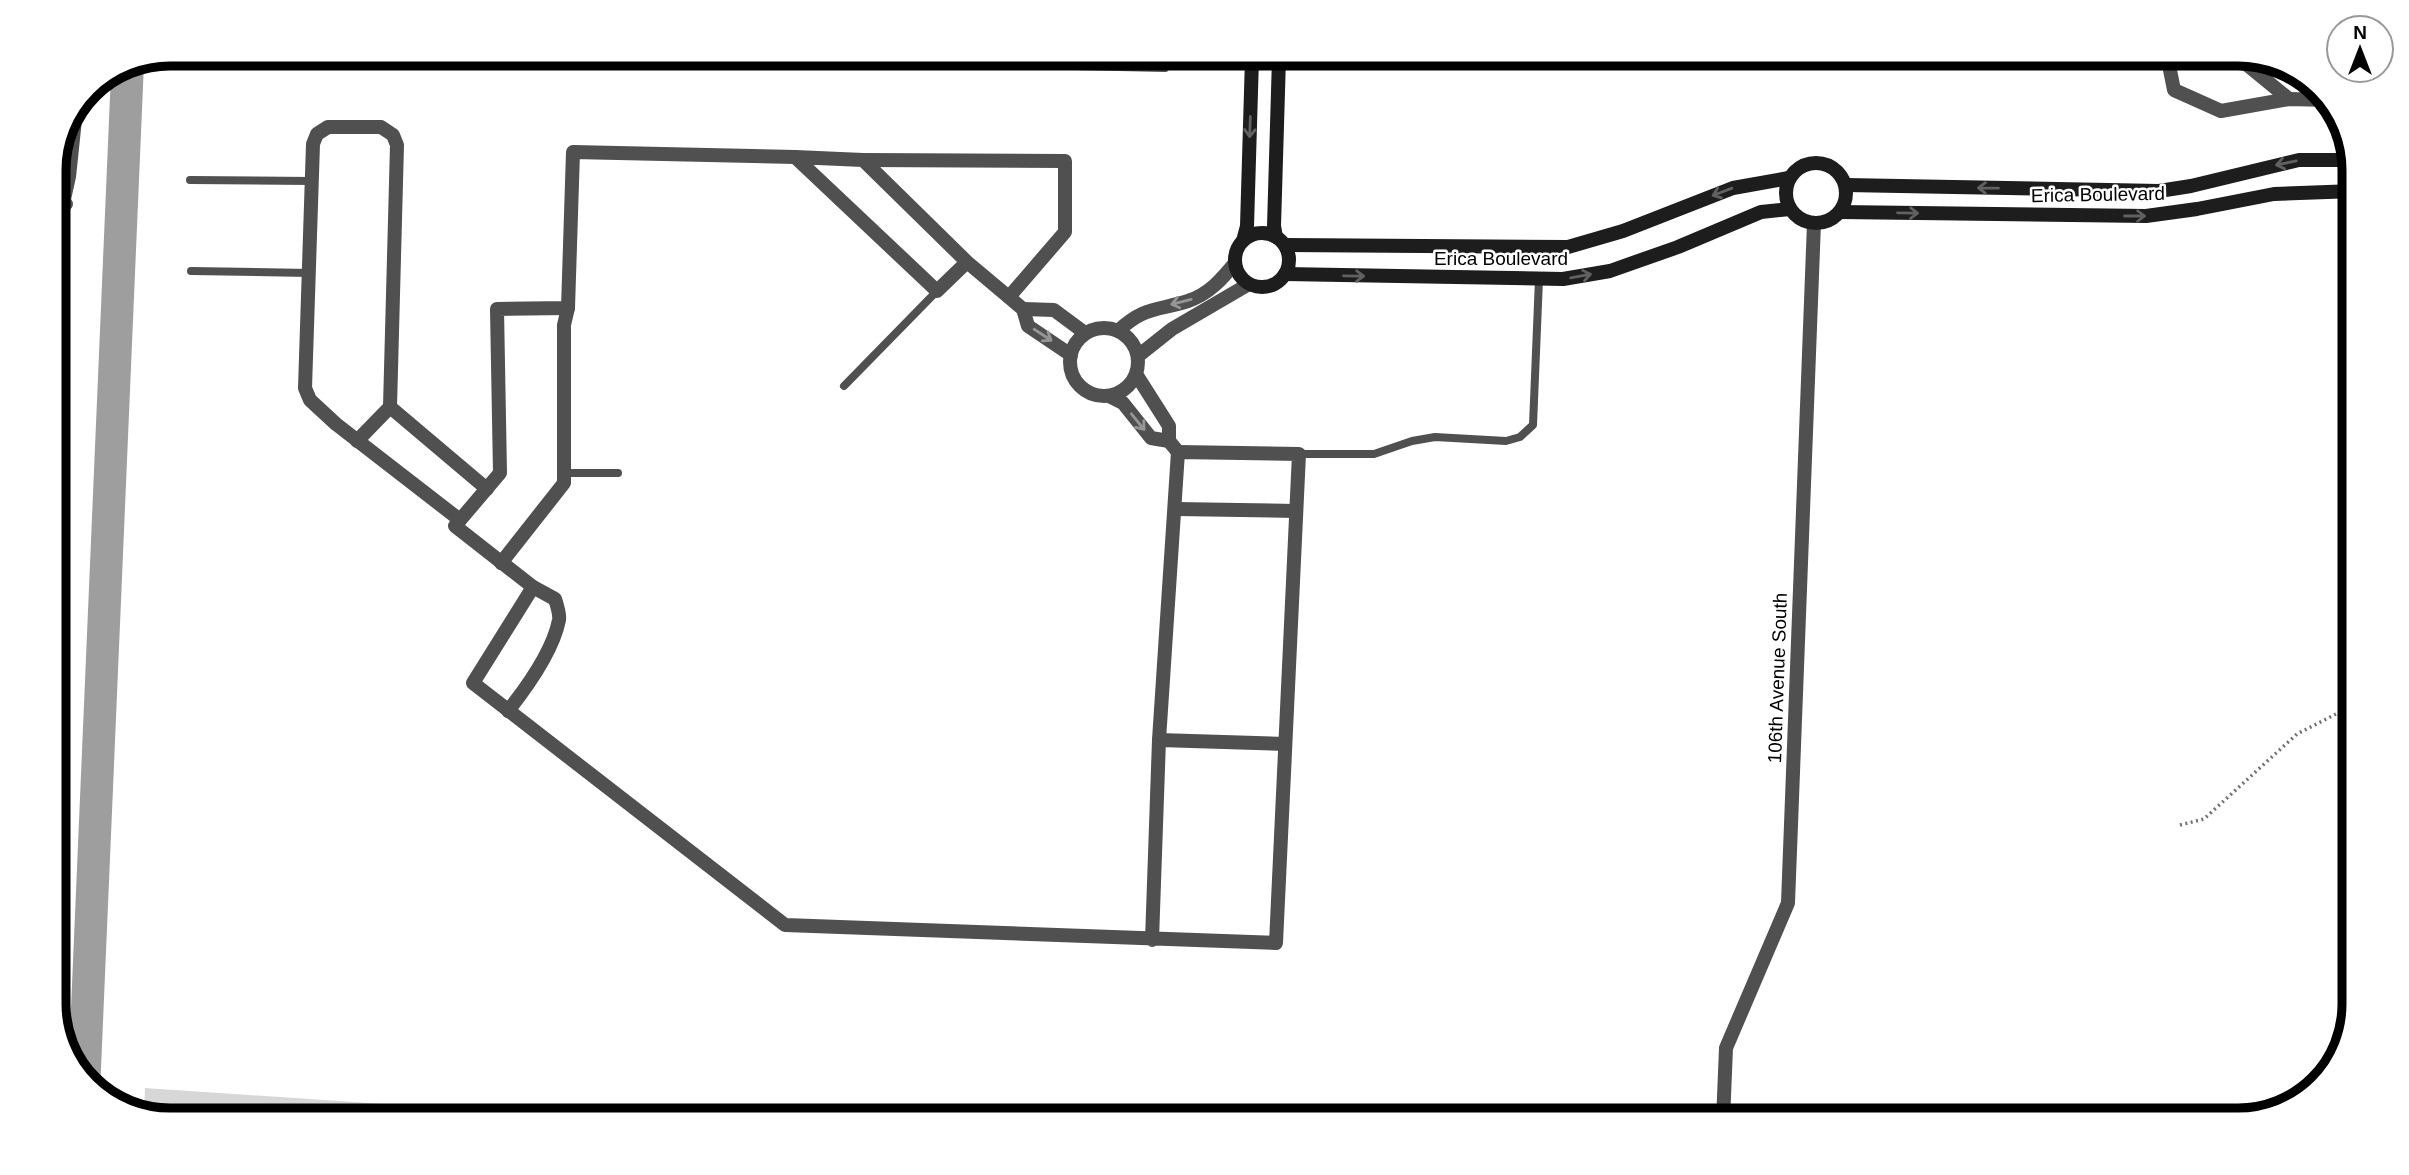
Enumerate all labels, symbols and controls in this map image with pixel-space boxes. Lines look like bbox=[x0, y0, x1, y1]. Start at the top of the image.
north arrow bbox=[2325, 14, 2395, 84]
text: N bbox=[2353, 22, 2367, 43]
one-way arrow bbox=[1243, 115, 1257, 138]
one-way arrow bbox=[2275, 157, 2298, 171]
one-way arrow bbox=[1977, 181, 2000, 194]
street label: Erica Boulevard bbox=[2031, 183, 2165, 206]
one-way arrow bbox=[1712, 187, 1734, 200]
one-way arrow bbox=[1896, 206, 1919, 220]
one-way arrow bbox=[2124, 209, 2147, 223]
street label: Erica Boulevard bbox=[1434, 248, 1568, 269]
one-way arrow bbox=[1342, 269, 1365, 283]
one-way arrow bbox=[1569, 269, 1592, 282]
one-way arrow bbox=[1170, 295, 1193, 309]
one-way arrow bbox=[1032, 328, 1052, 342]
one-way arrow bbox=[1130, 412, 1146, 430]
street label: 106th Avenue South bbox=[1764, 592, 1791, 764]

